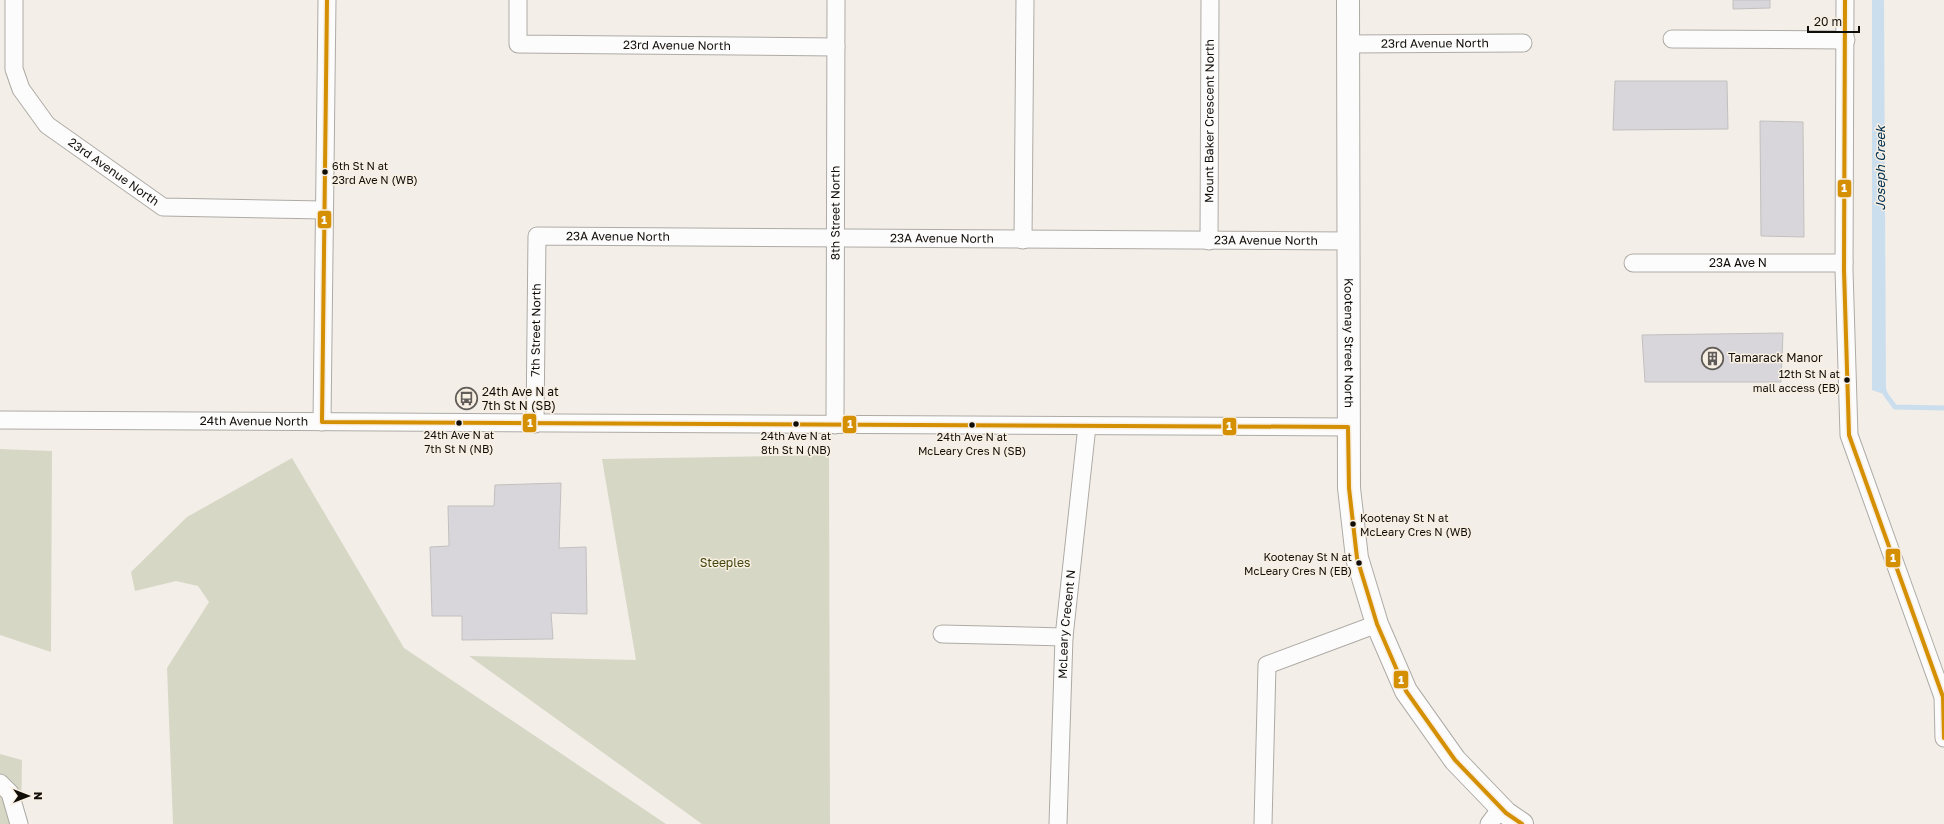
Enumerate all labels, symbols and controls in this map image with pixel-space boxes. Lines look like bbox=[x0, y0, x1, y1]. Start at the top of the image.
scale bar bbox=[1808, 8, 1859, 34]
text: 20 m bbox=[1814, 14, 1842, 29]
street label: 23rd Avenue North bbox=[1381, 35, 1489, 51]
street label: 23rd Avenue North bbox=[623, 37, 731, 53]
street label: Mount Baker Crescent North bbox=[1201, 39, 1217, 203]
water label: Joseph Creek bbox=[1872, 124, 1888, 210]
street label: 23rd Avenue North bbox=[65, 134, 162, 209]
place label: 6th St N at 23rd Ave N (WB) bbox=[332, 159, 418, 186]
street label: 8th Street North bbox=[827, 166, 843, 260]
marker: 6th St N at 23rd Ave N (WB) bbox=[320, 167, 330, 177]
line badge: 1 bbox=[1837, 179, 1852, 198]
text: 1 bbox=[1841, 181, 1847, 194]
line badge: 1 bbox=[317, 210, 332, 229]
text: 1 bbox=[321, 213, 327, 226]
street label: 23A Avenue North bbox=[566, 228, 670, 244]
street label: 23A Avenue North bbox=[890, 230, 994, 246]
street label: 23A Avenue North bbox=[1214, 232, 1318, 248]
street label: 23A Ave N bbox=[1709, 255, 1767, 270]
street label: Kootenay Street North bbox=[1342, 278, 1357, 408]
street label: 7th Street North bbox=[528, 283, 543, 377]
building icon: Tamarack Manor bbox=[1700, 345, 1726, 371]
place label: Tamarack Manor bbox=[1728, 350, 1823, 365]
place label: 12th St N at mall access (EB) bbox=[1753, 367, 1840, 394]
marker: 12th St N at mall access (EB) bbox=[1842, 375, 1852, 385]
place label: 24th Ave N at 7th St N (SB) bbox=[482, 384, 559, 413]
bus stop icon: 24th Ave N at 7th St N (SB) bbox=[454, 386, 480, 412]
street label: 24th Avenue North bbox=[200, 413, 308, 429]
line badge: 1 bbox=[522, 413, 537, 433]
line badge: 1 bbox=[842, 415, 857, 434]
text: 1 bbox=[527, 416, 533, 429]
text: 1 bbox=[847, 417, 853, 430]
line badge: 1 bbox=[1222, 417, 1237, 436]
marker: 24th Ave N at 7th St N (NB) bbox=[454, 418, 464, 428]
marker: 24th Ave N at 8th St N (NB) bbox=[791, 419, 801, 429]
text: 1 bbox=[1226, 419, 1232, 432]
marker: 24th Ave N at McLeary Cres N (SB) bbox=[967, 420, 977, 430]
place label: 24th Ave N at 7th St N (NB) bbox=[424, 428, 494, 455]
place label: 24th Ave N at 8th St N (NB) bbox=[761, 429, 831, 456]
place label: 24th Ave N at McLeary Cres N (SB) bbox=[918, 430, 1026, 457]
place label: Kootenay St N at McLeary Cres N (WB) bbox=[1360, 511, 1472, 538]
marker: Kootenay St N at McLeary Cres N (WB) bbox=[1348, 519, 1358, 529]
line badge: 1 bbox=[1885, 548, 1901, 568]
place label: Kootenay St N at McLeary Cres N (EB) bbox=[1244, 550, 1352, 577]
text: 1 bbox=[1890, 551, 1896, 564]
park label: Steeples bbox=[700, 555, 750, 570]
marker: Kootenay St N at McLeary Cres N (EB) bbox=[1354, 558, 1364, 568]
street label: McLeary Crecent N bbox=[1055, 569, 1078, 679]
line badge: 1 bbox=[1393, 670, 1409, 689]
text: 1 bbox=[1398, 673, 1404, 686]
north arrow bbox=[8, 776, 48, 816]
text: N bbox=[32, 792, 45, 800]

